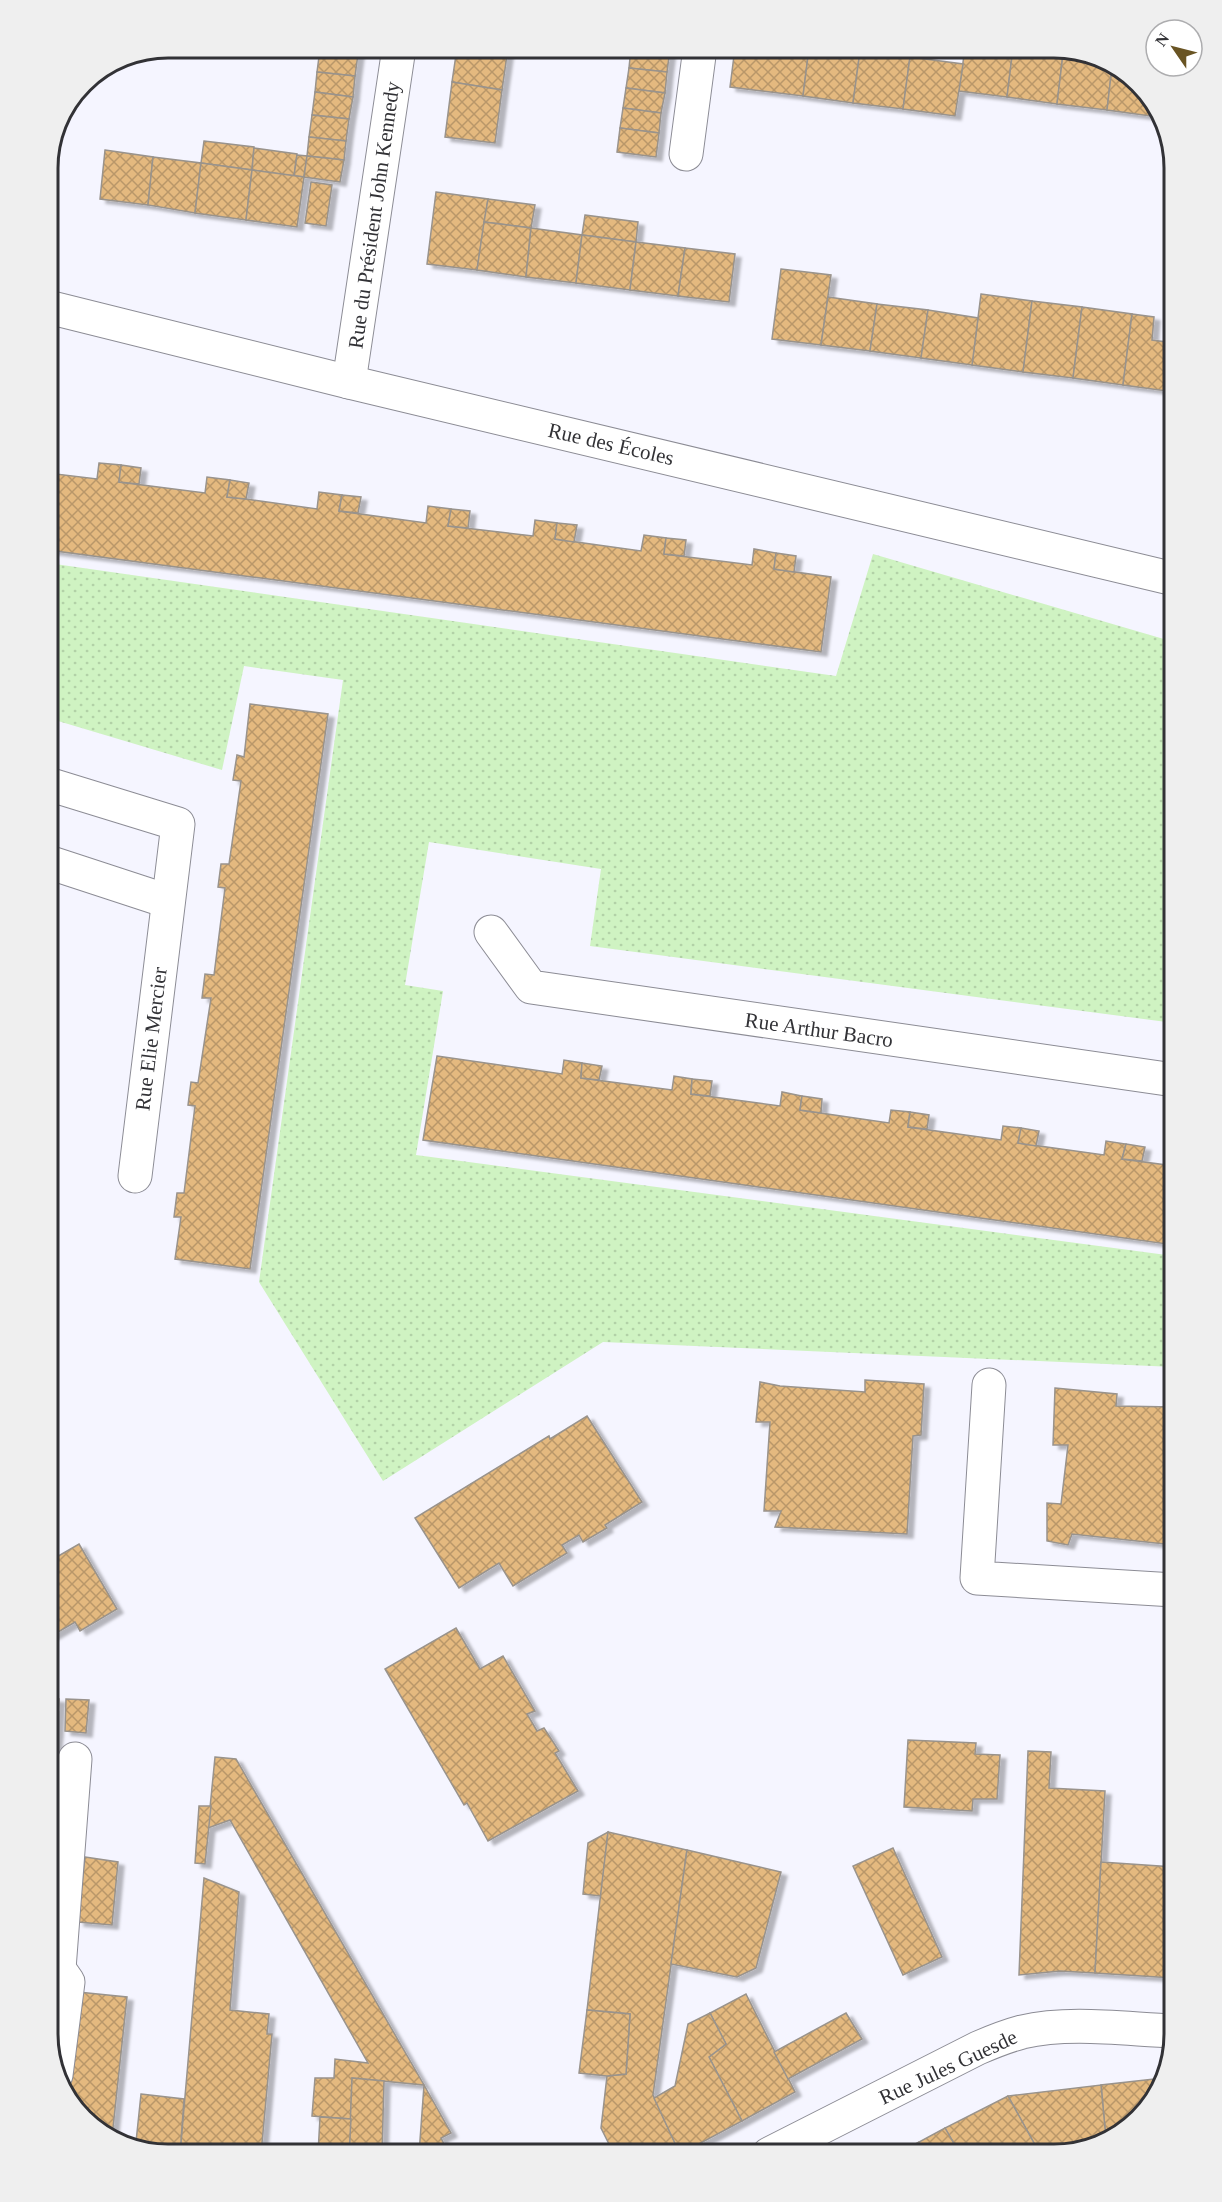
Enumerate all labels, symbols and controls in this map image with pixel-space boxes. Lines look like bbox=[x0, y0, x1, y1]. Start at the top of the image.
north arrow bbox=[1144, 18, 1204, 78]
text: N bbox=[1152, 30, 1173, 49]
street label: Rue du Président John Kennedy bbox=[343, 79, 405, 350]
street label: Rue des Écoles bbox=[546, 418, 676, 470]
street label: Rue Elie Mercier bbox=[130, 966, 172, 1112]
street label: Rue Arthur Bacro bbox=[743, 1008, 895, 1052]
street label: Rue Jules Guesde bbox=[875, 2025, 1021, 2109]

